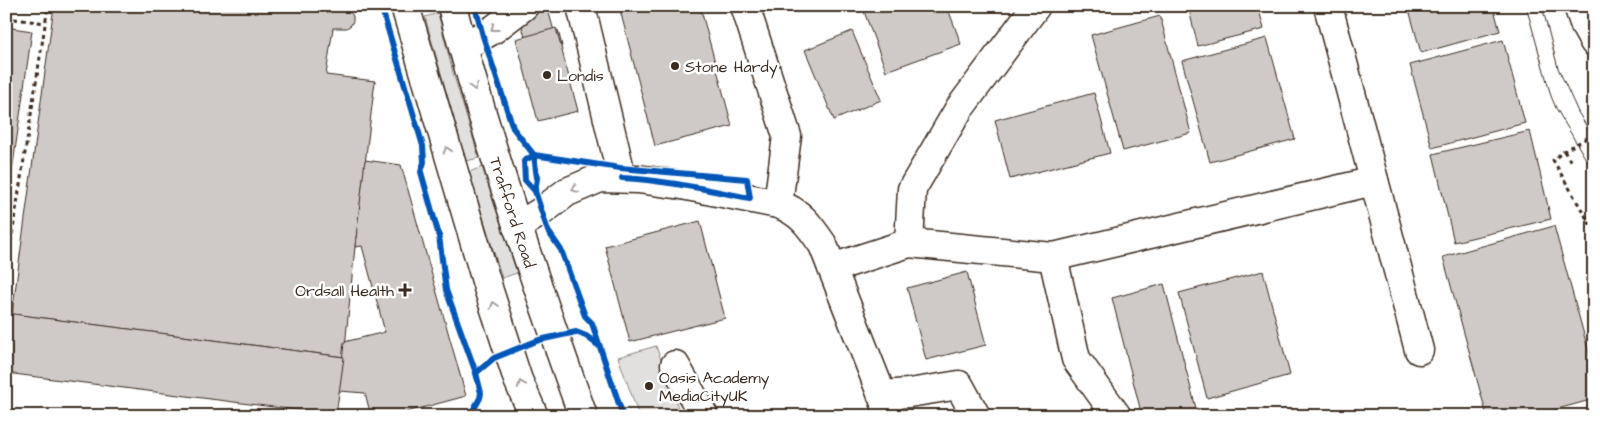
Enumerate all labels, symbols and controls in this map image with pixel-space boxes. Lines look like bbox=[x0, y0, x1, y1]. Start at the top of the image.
one-way arrow bbox=[490, 22, 500, 31]
place label: Stone Hardy bbox=[685, 56, 778, 79]
marker: Stone Hardy bbox=[669, 60, 681, 72]
place label: Londis bbox=[557, 65, 604, 87]
marker: Londis bbox=[541, 69, 553, 81]
one-way arrow bbox=[469, 82, 479, 91]
one-way arrow bbox=[442, 146, 452, 154]
street label: Trafford Road bbox=[484, 154, 541, 271]
one-way arrow bbox=[571, 183, 580, 193]
place label: Ordsall Health bbox=[295, 280, 394, 302]
marker: Ordsall Health bbox=[398, 283, 412, 297]
one-way arrow bbox=[489, 301, 499, 310]
place label: Oasis Academy MediaCityUK bbox=[659, 367, 770, 408]
one-way arrow bbox=[516, 380, 527, 389]
marker: Oasis Academy MediaCityUK bbox=[643, 380, 655, 392]

